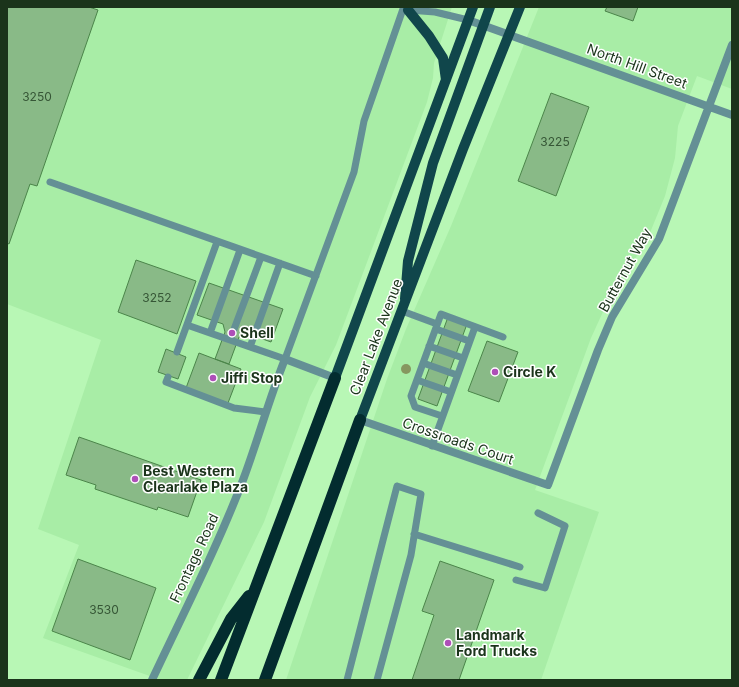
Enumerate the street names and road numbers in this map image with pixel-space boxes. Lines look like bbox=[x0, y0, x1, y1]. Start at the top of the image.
street label: North Hill Street bbox=[585, 40, 690, 92]
street label: Butternut Way bbox=[594, 225, 655, 315]
street label: Clear Lake Avenue bbox=[345, 276, 406, 397]
street label: Crossroads Court bbox=[400, 413, 517, 468]
street label: Frontage Road bbox=[165, 510, 222, 605]

